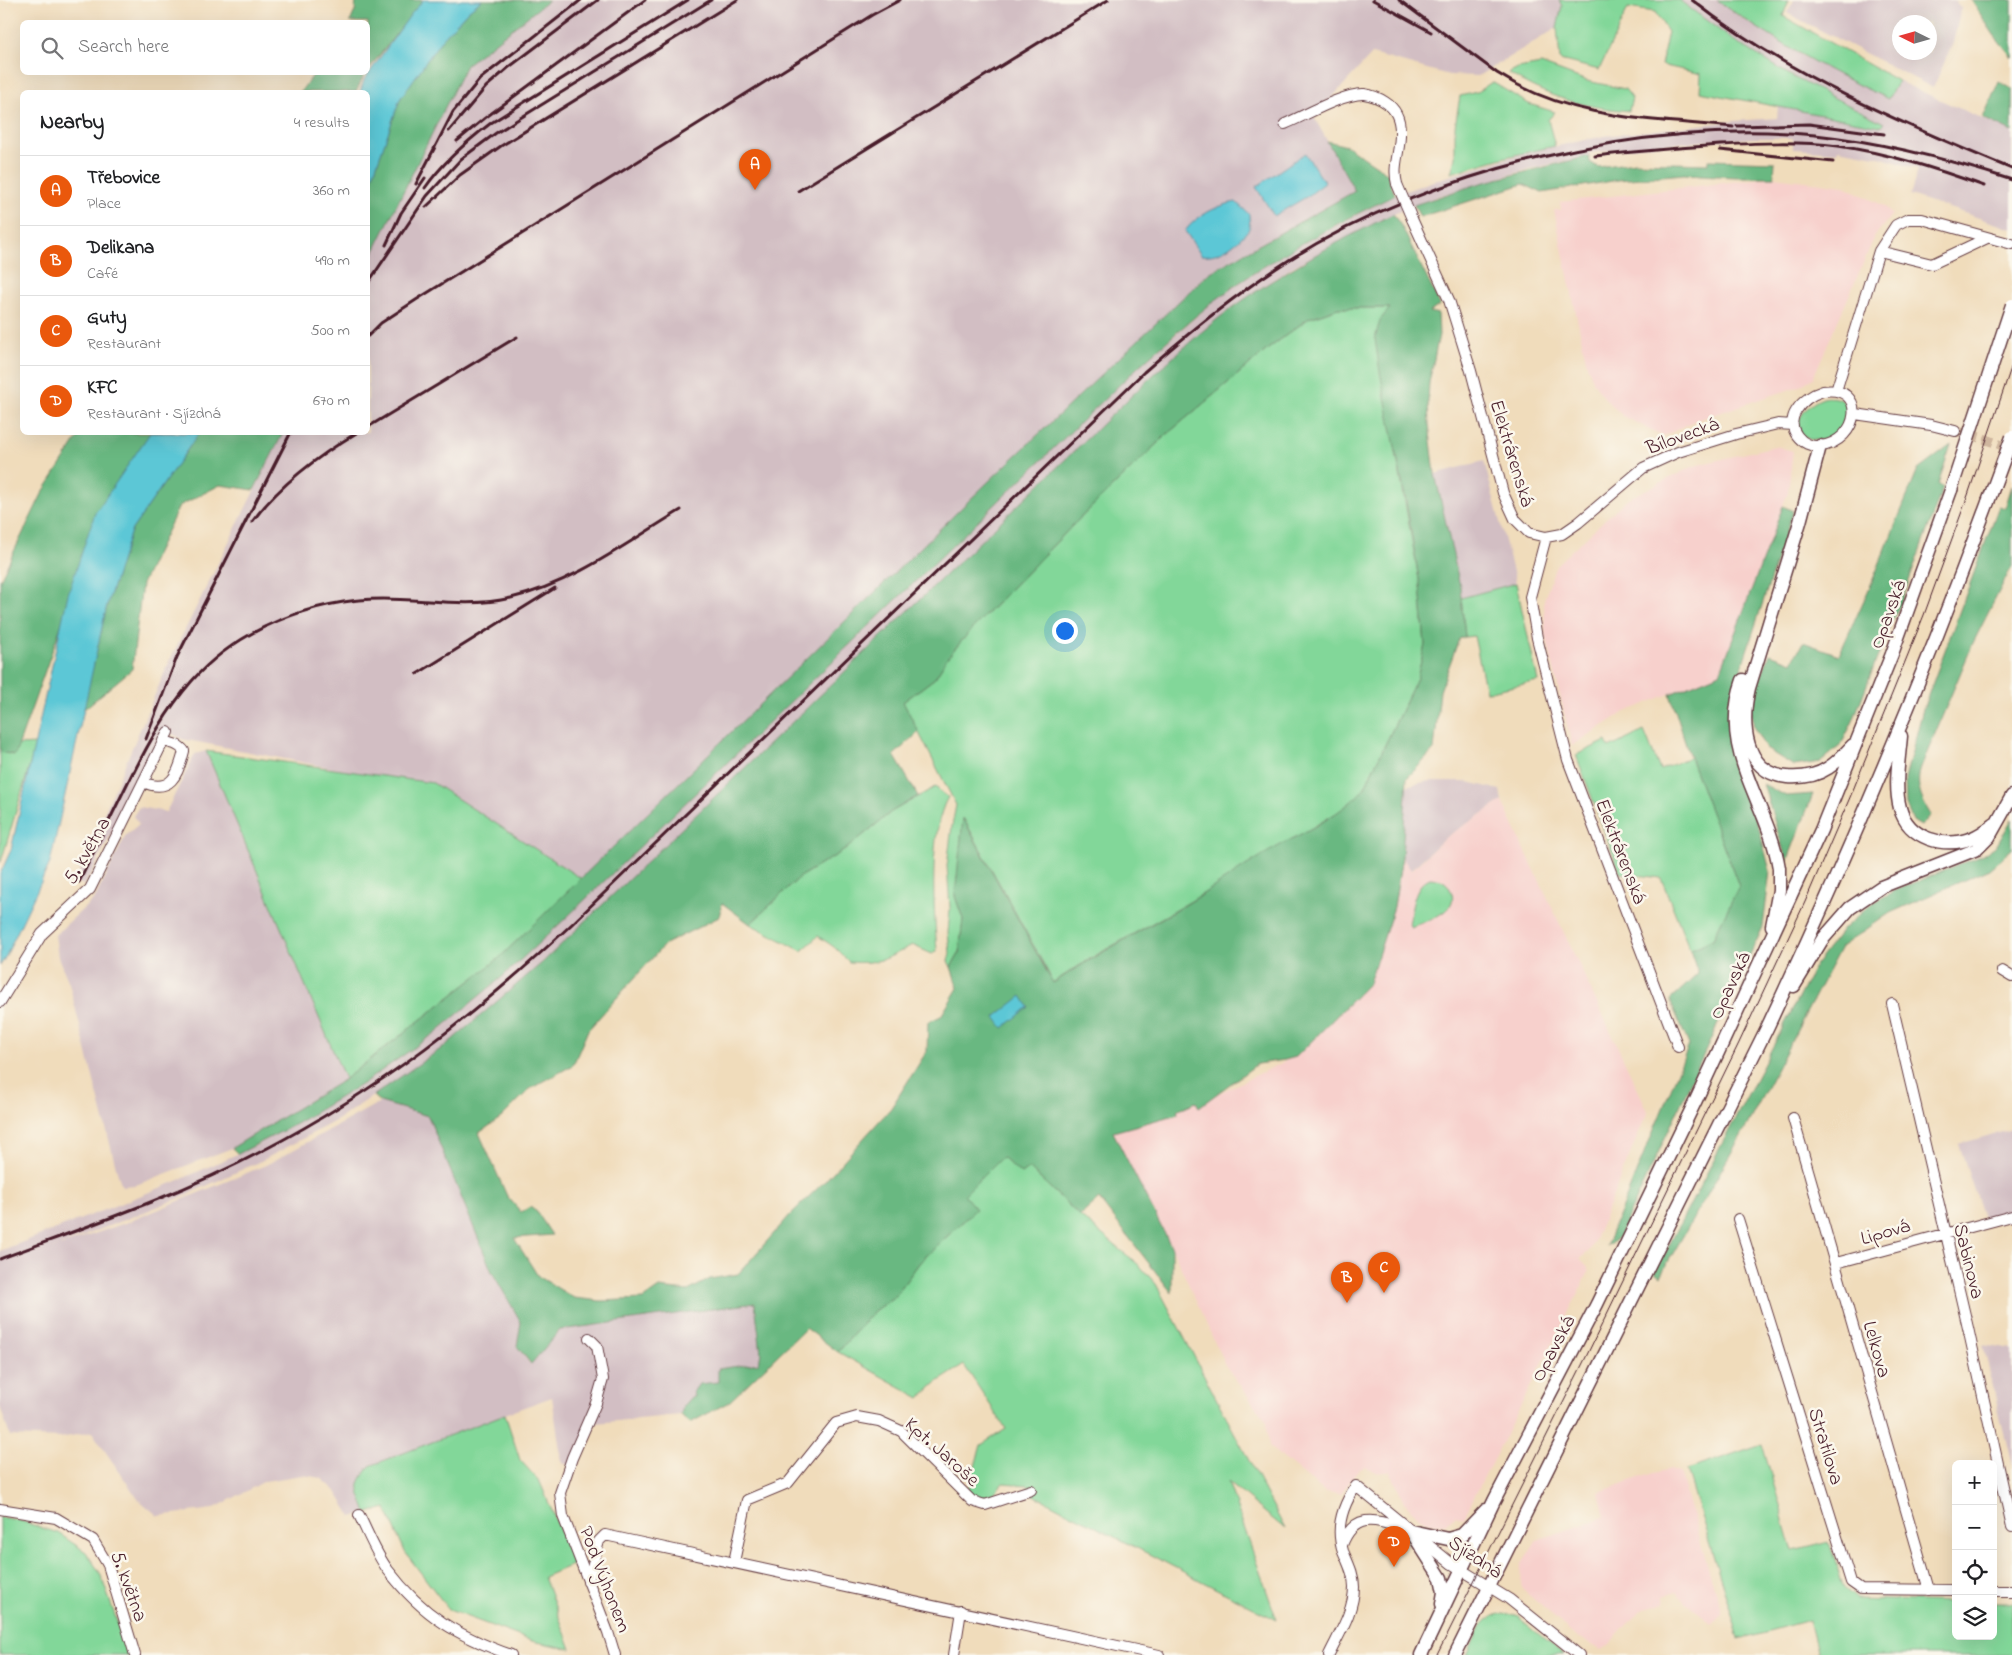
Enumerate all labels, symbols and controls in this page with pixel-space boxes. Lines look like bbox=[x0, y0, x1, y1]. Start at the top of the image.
north arrow bbox=[1892, 15, 1937, 60]
search box bbox=[20, 20, 370, 75]
icon: search bbox=[38, 34, 66, 62]
text: Search here bbox=[78, 34, 169, 61]
text: Nearby bbox=[40, 108, 104, 138]
text: 4 results bbox=[294, 111, 350, 135]
pin: A bbox=[739, 149, 771, 190]
text: Třebovice bbox=[87, 165, 160, 192]
text: A bbox=[51, 179, 61, 203]
text: 360 m bbox=[313, 179, 350, 203]
text: Place bbox=[87, 192, 121, 216]
text: Delikana bbox=[87, 235, 154, 262]
text: B bbox=[51, 249, 61, 273]
text: 490 m bbox=[315, 249, 350, 273]
text: Café bbox=[87, 262, 118, 286]
text: Guty bbox=[87, 305, 127, 332]
text: C bbox=[52, 319, 60, 343]
text: 500 m bbox=[311, 319, 350, 343]
text: Restaurant bbox=[87, 332, 161, 356]
text: KFC bbox=[87, 375, 117, 402]
text: D bbox=[50, 389, 62, 413]
text: 670 m bbox=[313, 389, 350, 413]
street label: Elektrárenská bbox=[1481, 397, 1541, 511]
text: Restaurant · Sjízdná bbox=[87, 402, 221, 426]
street label: Bílovecká bbox=[1641, 411, 1723, 464]
street label: Opavská bbox=[1863, 576, 1915, 653]
your location bbox=[1052, 618, 1078, 644]
street label: Elektrárenská bbox=[1586, 795, 1653, 909]
street label: 5. května bbox=[57, 812, 119, 890]
street label: Opavská bbox=[1703, 947, 1760, 1025]
street label: Lipová bbox=[1858, 1213, 1914, 1254]
street label: Sabinova bbox=[1944, 1221, 1991, 1302]
pin: C bbox=[1368, 1252, 1400, 1293]
pin: B bbox=[1331, 1262, 1363, 1303]
street label: Opavská bbox=[1525, 1311, 1584, 1388]
street label: Lelkova bbox=[1854, 1318, 1897, 1381]
street label: Stratilova bbox=[1799, 1405, 1850, 1489]
street label: Kpt. Jaroše bbox=[897, 1411, 985, 1495]
map controls bbox=[1952, 1460, 1997, 1640]
button: + bbox=[1952, 1460, 1997, 1505]
button: − bbox=[1952, 1505, 1997, 1550]
street label: Pod Výhonem bbox=[570, 1523, 637, 1637]
pin: D bbox=[1378, 1526, 1410, 1567]
street label: Sjízdná bbox=[1442, 1529, 1508, 1587]
street label: 5. května bbox=[101, 1547, 154, 1626]
button: locate bbox=[1952, 1550, 1997, 1595]
button: layers bbox=[1952, 1595, 1997, 1640]

